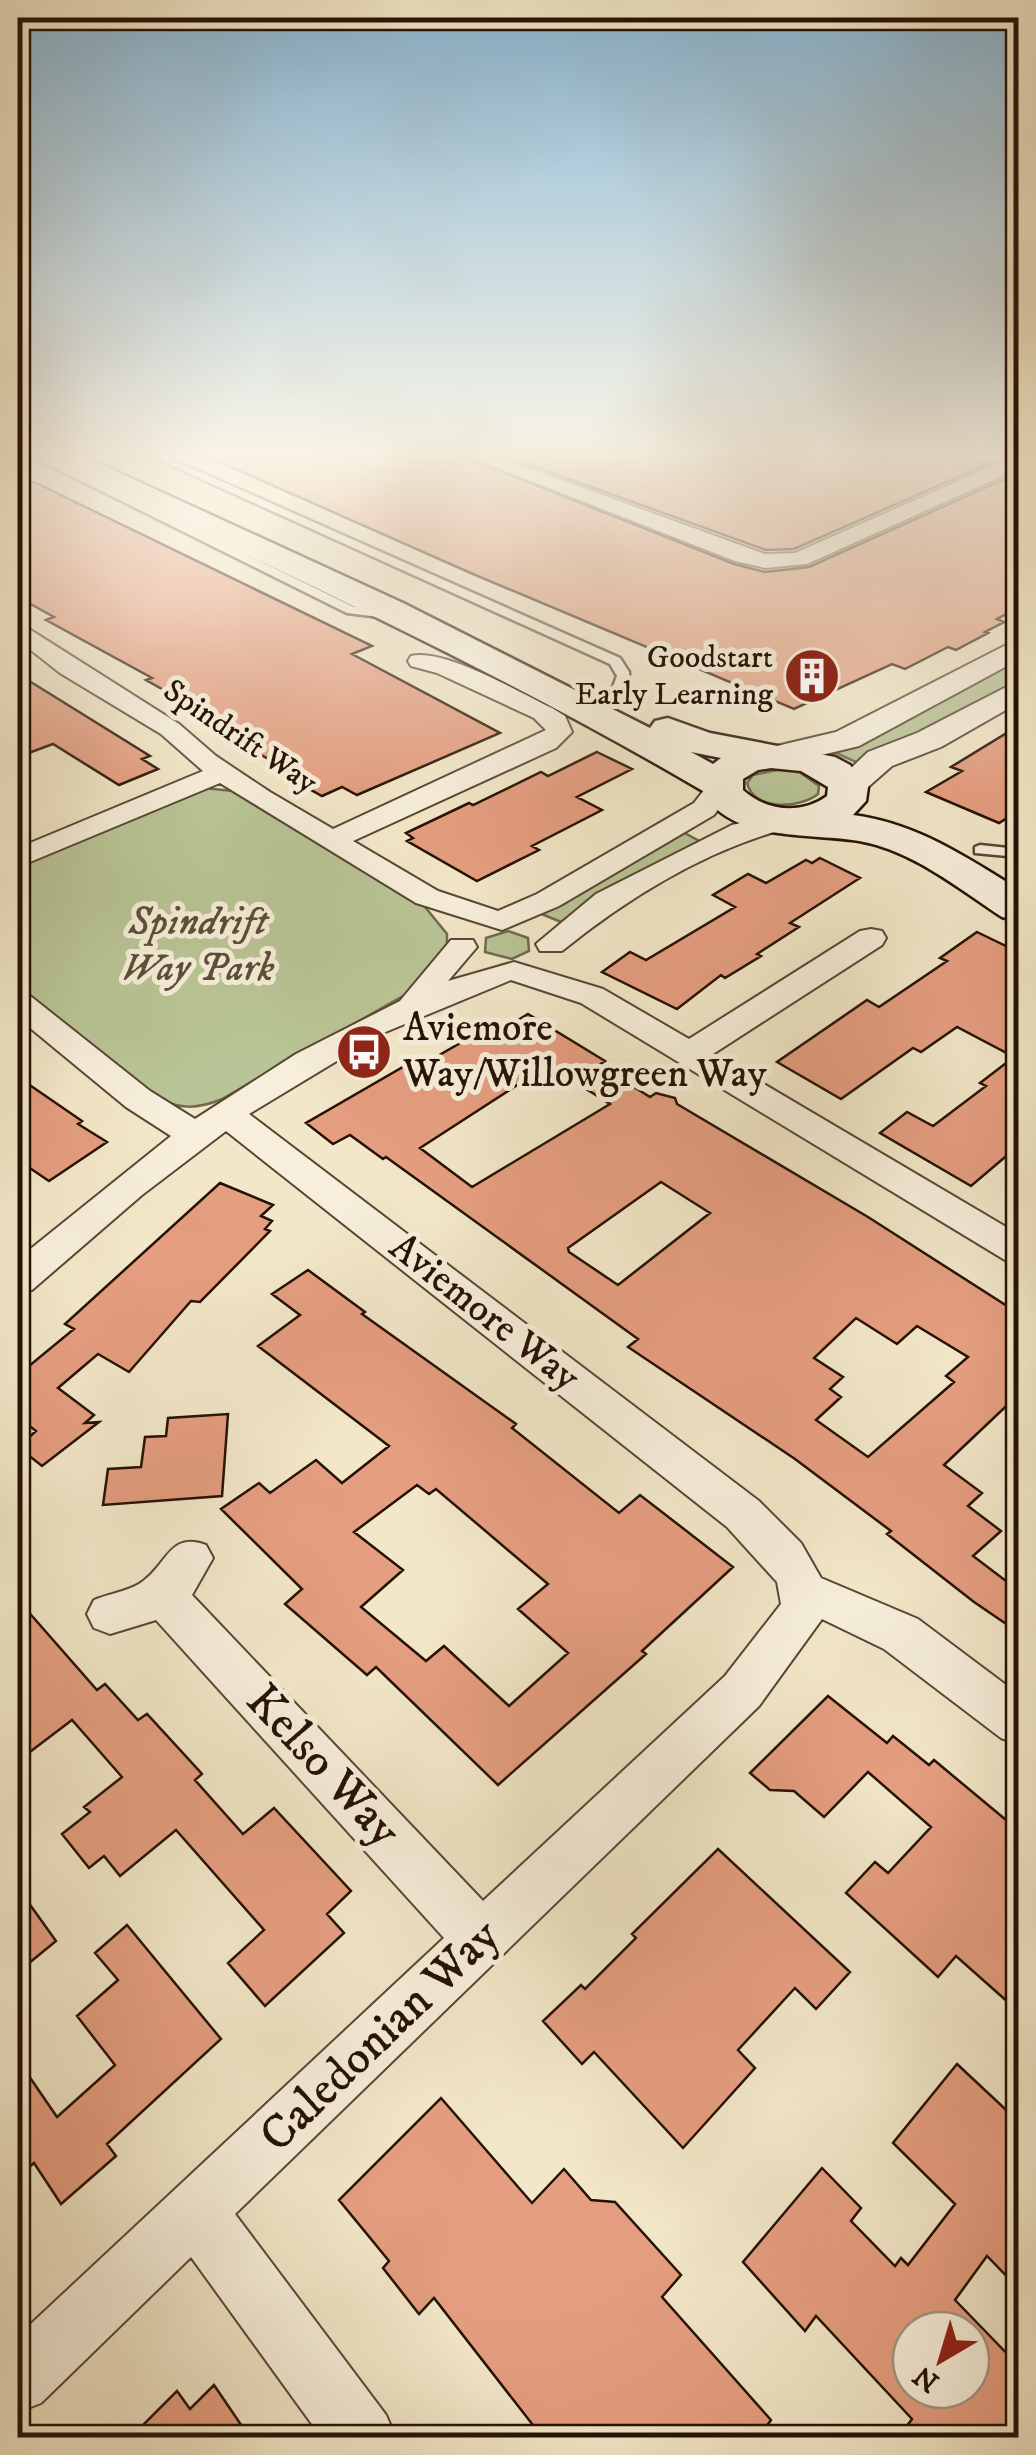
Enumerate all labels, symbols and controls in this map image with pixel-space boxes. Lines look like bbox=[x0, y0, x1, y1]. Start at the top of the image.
place label: Goodstart Early Learning bbox=[575, 638, 773, 715]
building icon: Goodstart Early Learning bbox=[782, 646, 842, 706]
street label: Spindrift Way bbox=[155, 671, 325, 804]
park label: Spindrift Way Park bbox=[122, 898, 275, 994]
place label: Aviemore Way/Willowgreen Way bbox=[402, 1004, 768, 1100]
bus stop icon: Aviemore Way/Willowgreen Way bbox=[334, 1022, 394, 1082]
street label: Aviemore Way bbox=[379, 1223, 590, 1404]
street label: Kelso Way bbox=[232, 1672, 414, 1860]
street label: Caledonian Way bbox=[247, 1906, 513, 2166]
north arrow bbox=[891, 2310, 991, 2410]
text: N bbox=[907, 2358, 946, 2399]

